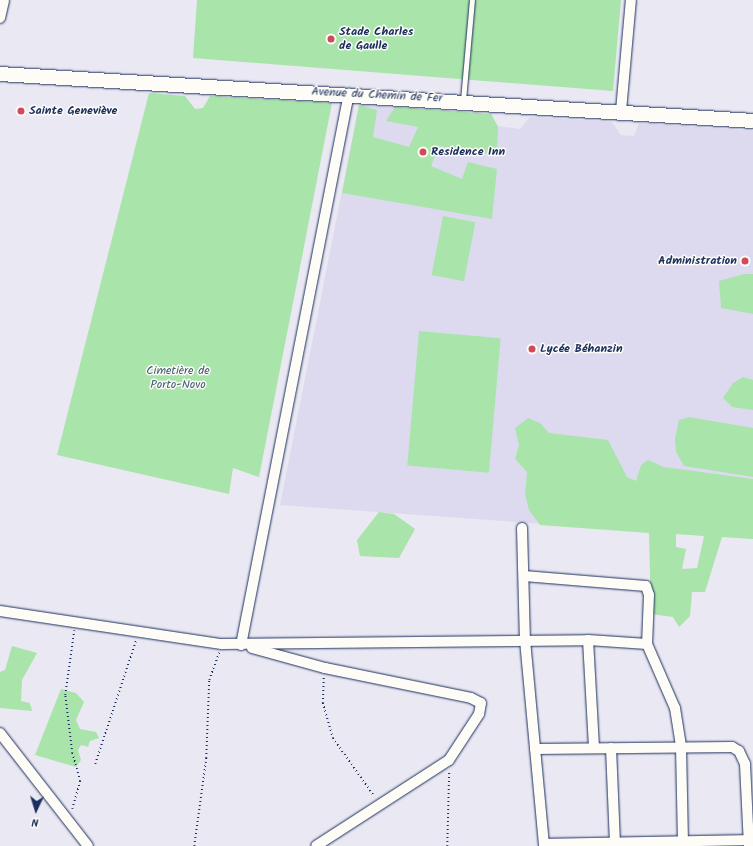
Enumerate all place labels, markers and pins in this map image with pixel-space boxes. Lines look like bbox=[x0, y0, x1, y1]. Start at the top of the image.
place label: Stade Charles de Gaulle bbox=[339, 25, 413, 53]
marker: Stade Charles de Gaulle bbox=[326, 34, 336, 44]
place label: Sainte Geneviève bbox=[29, 104, 117, 118]
marker: Sainte Geneviève bbox=[16, 106, 26, 116]
place label: Residence Inn bbox=[431, 145, 505, 159]
marker: Residence Inn bbox=[418, 147, 428, 157]
place label: Administration bbox=[658, 254, 737, 268]
marker: Administration bbox=[740, 256, 750, 266]
place label: Lycée Béhanzin bbox=[540, 342, 623, 356]
marker: Lycée Béhanzin bbox=[527, 344, 537, 354]

